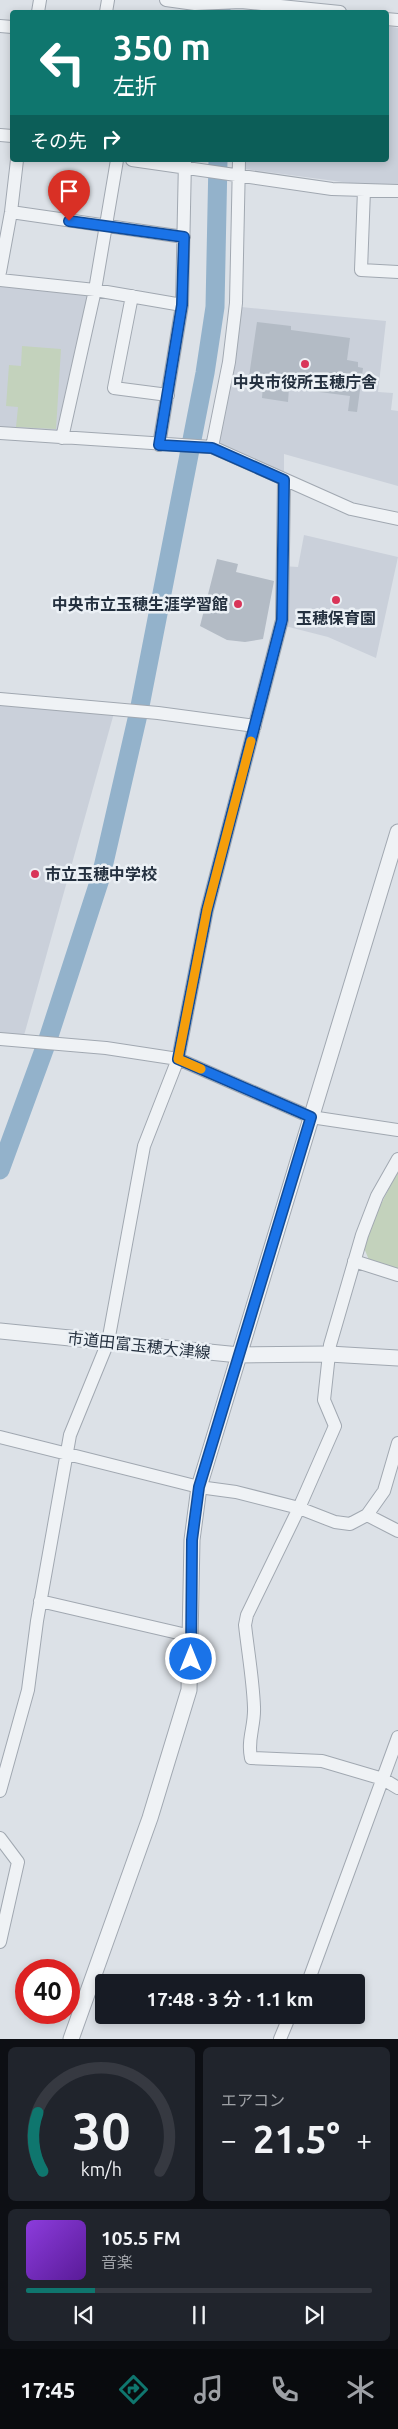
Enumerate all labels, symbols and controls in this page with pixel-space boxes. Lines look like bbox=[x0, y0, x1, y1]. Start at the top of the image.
text: 350 m bbox=[113, 27, 211, 67]
icon: left bbox=[30, 30, 95, 95]
text: 左折 bbox=[113, 73, 157, 98]
icon: right bbox=[97, 125, 125, 153]
text: その先 bbox=[30, 130, 87, 152]
pin bbox=[48, 170, 90, 221]
icon: arrive bbox=[55, 177, 83, 205]
marker: 中央市役所玉穂庁舎 bbox=[299, 358, 311, 370]
place label: 中央市役所玉穂庁舎 bbox=[233, 373, 377, 391]
marker: 玉穂保育園 bbox=[330, 594, 342, 606]
place label: 中央市立玉穂生涯学習館 bbox=[52, 595, 228, 613]
marker: 中央市立玉穂生涯学習館 bbox=[232, 598, 244, 610]
place label: 玉穂保育園 bbox=[296, 609, 376, 627]
place label: 市立玉穂中学校 bbox=[45, 865, 157, 883]
marker: 市立玉穂中学校 bbox=[29, 868, 41, 880]
street label: 市道田富玉穂大津線 bbox=[66, 1329, 212, 1361]
position arrow bbox=[164, 1632, 216, 1684]
speed limit sign: 40 bbox=[15, 1959, 80, 2024]
text: 17:48 · 3 分 · 1.1 km bbox=[147, 1988, 313, 2010]
text: エアコン bbox=[221, 2091, 285, 2109]
text: 30 bbox=[72, 2102, 131, 2160]
text: 21.5° bbox=[253, 2118, 340, 2160]
text: − bbox=[221, 2124, 237, 2155]
text: + bbox=[356, 2124, 372, 2155]
text: km/h bbox=[81, 2159, 122, 2179]
text: 105.5 FM bbox=[101, 2227, 181, 2249]
text: 音楽 bbox=[101, 2253, 133, 2271]
icon: previous bbox=[70, 2301, 98, 2329]
icon: pause bbox=[185, 2301, 213, 2329]
icon: next bbox=[300, 2301, 328, 2329]
icon: directions bbox=[116, 2372, 151, 2407]
icon: music bbox=[191, 2372, 226, 2407]
icon: phone bbox=[267, 2372, 302, 2407]
icon: climate bbox=[343, 2372, 378, 2407]
text: 17:45 bbox=[20, 2377, 75, 2402]

